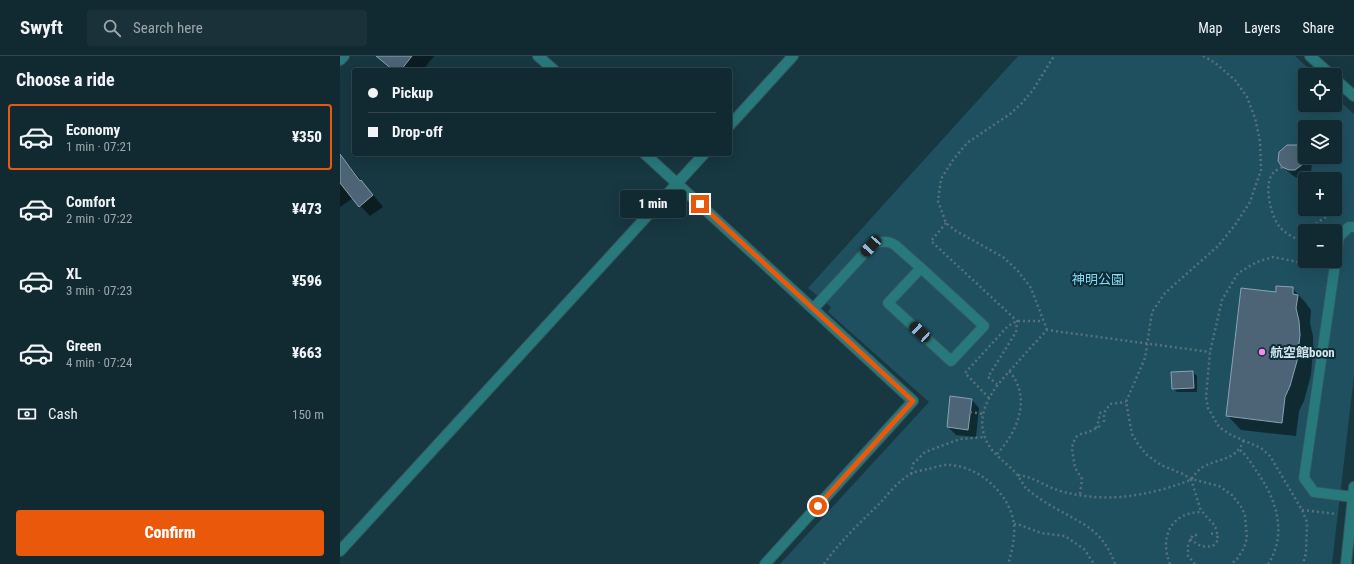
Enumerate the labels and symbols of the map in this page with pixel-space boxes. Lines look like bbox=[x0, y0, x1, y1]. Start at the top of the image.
callout: 1 min bbox=[620, 190, 686, 218]
route end bbox=[691, 195, 709, 213]
car bbox=[859, 233, 883, 259]
park label: 神明公園 bbox=[1072, 272, 1124, 287]
car bbox=[907, 319, 933, 345]
place label: 航空館boon bbox=[1270, 345, 1335, 360]
marker: 航空館boon bbox=[1257, 347, 1267, 357]
route start bbox=[809, 497, 827, 515]

